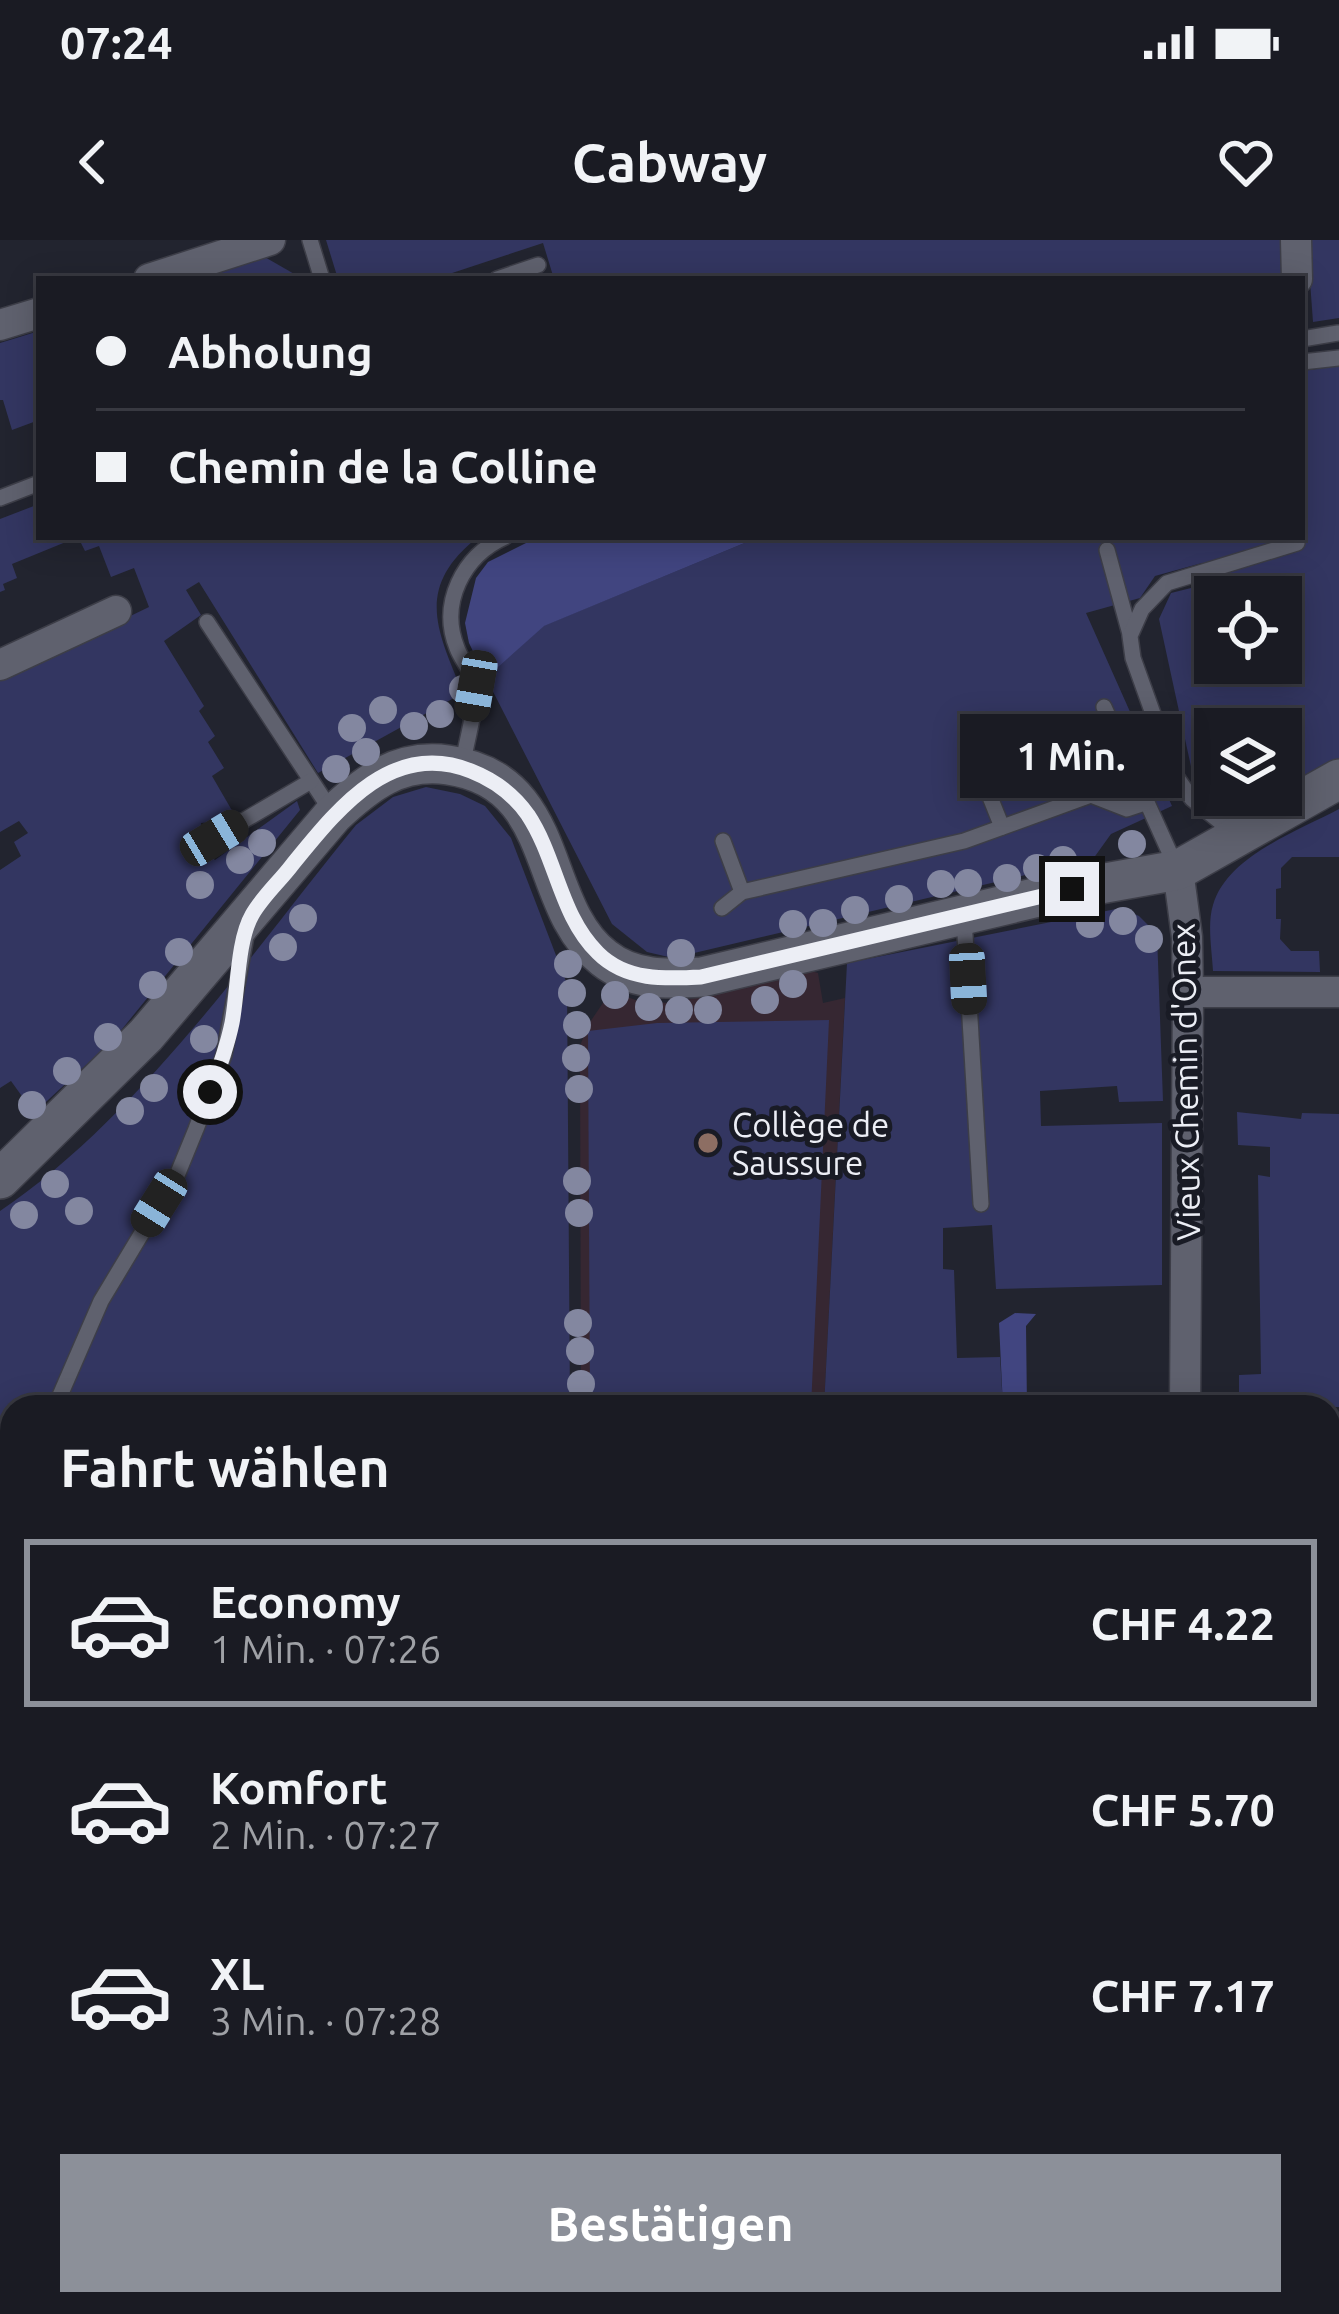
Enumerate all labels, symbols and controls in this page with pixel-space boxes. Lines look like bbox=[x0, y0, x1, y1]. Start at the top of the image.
text: 07:24 bbox=[60, 17, 173, 68]
icon: back bbox=[60, 129, 126, 195]
icon: heart bbox=[1213, 129, 1279, 195]
text: Cabway bbox=[572, 132, 767, 192]
text: Abholung bbox=[168, 326, 373, 377]
text: Chemin de la Colline bbox=[168, 441, 598, 492]
map controls bbox=[1194, 576, 1302, 816]
button: locate bbox=[1194, 576, 1302, 684]
car bbox=[452, 647, 500, 725]
button: layers bbox=[1194, 708, 1302, 816]
callout: 1 Min. bbox=[961, 715, 1183, 799]
text: 1 Min. bbox=[1016, 734, 1126, 777]
car bbox=[174, 804, 254, 872]
route end bbox=[1045, 862, 1099, 916]
street label: Vieux Chemin d'Onex bbox=[1164, 923, 1206, 1241]
car bbox=[948, 942, 988, 1016]
route start bbox=[183, 1065, 237, 1119]
place label: Collège de Saussure bbox=[732, 1106, 889, 1181]
marker: Collège de Saussure bbox=[695, 1130, 721, 1156]
car bbox=[125, 1163, 193, 1243]
text: Fahrt wählen bbox=[60, 1437, 390, 1497]
icon: car bbox=[66, 1569, 174, 1677]
text: Economy bbox=[210, 1576, 401, 1627]
text: CHF 4.22 bbox=[1090, 1598, 1275, 1649]
text: 1 Min. · 07:26 bbox=[210, 1627, 441, 1670]
icon: car bbox=[66, 1755, 174, 1863]
text: Komfort bbox=[210, 1762, 388, 1813]
text: CHF 5.70 bbox=[1090, 1784, 1275, 1835]
text: 2 Min. · 07:27 bbox=[210, 1813, 441, 1856]
icon: car bbox=[66, 1941, 174, 2049]
text: XL bbox=[210, 1948, 264, 1999]
text: CHF 7.17 bbox=[1090, 1970, 1275, 2021]
text: 3 Min. · 07:28 bbox=[210, 1999, 441, 2042]
button: Bestätigen bbox=[60, 2154, 1281, 2292]

